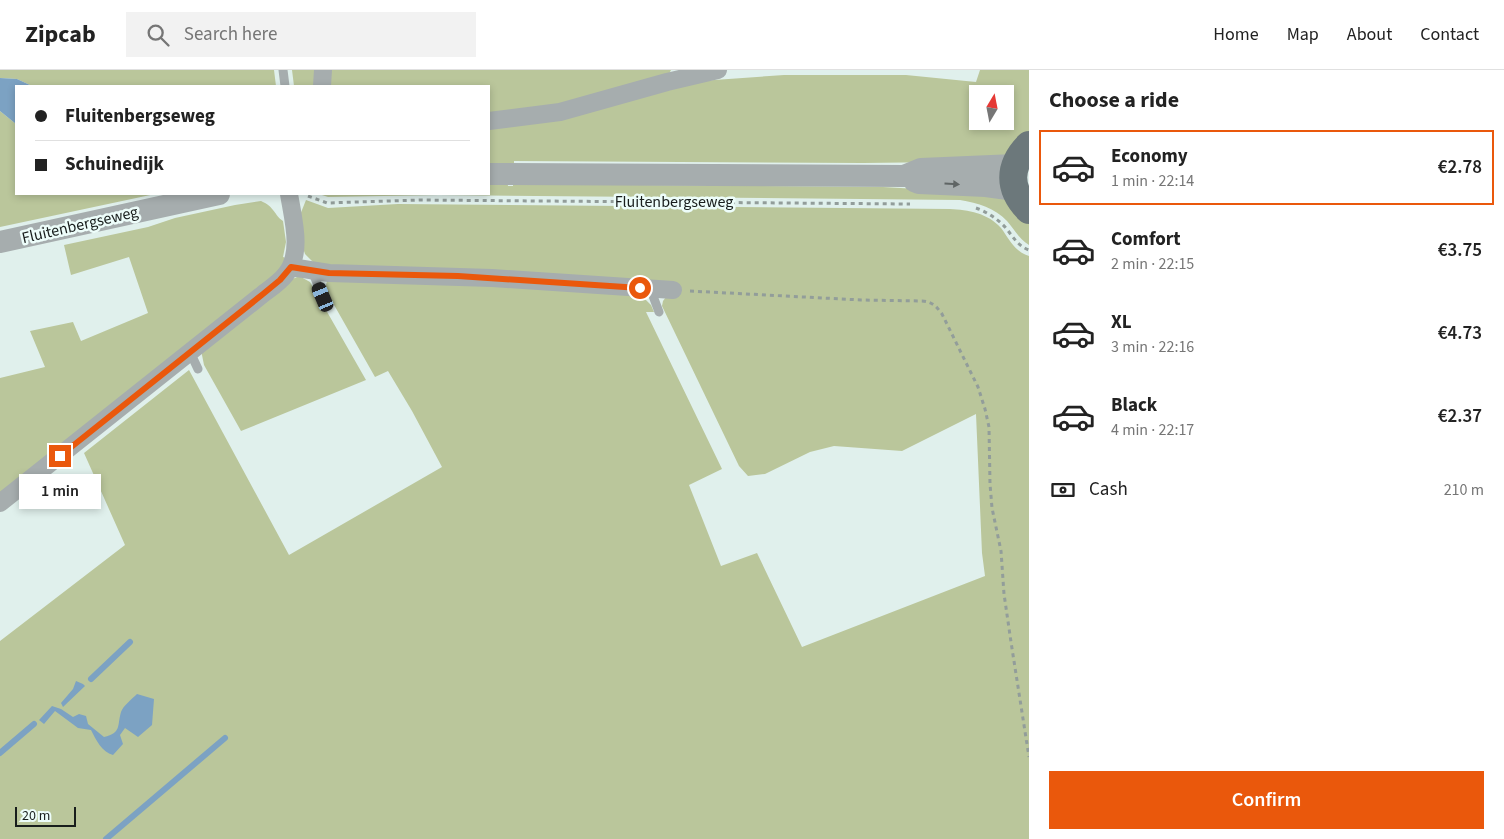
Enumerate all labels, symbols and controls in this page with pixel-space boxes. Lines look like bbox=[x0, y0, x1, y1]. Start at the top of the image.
search box bbox=[126, 12, 476, 57]
text: Zipcab bbox=[25, 17, 96, 52]
icon: search bbox=[144, 21, 172, 49]
text: Search here bbox=[184, 21, 277, 48]
text: Home bbox=[1213, 22, 1259, 47]
text: Map bbox=[1287, 22, 1319, 47]
text: About bbox=[1347, 22, 1392, 47]
text: Contact bbox=[1420, 22, 1479, 47]
text: Choose a ride bbox=[1049, 84, 1179, 116]
north arrow bbox=[969, 85, 1014, 130]
map controls bbox=[969, 85, 1014, 130]
text: Fluitenbergseweg bbox=[65, 103, 215, 130]
text: Economy bbox=[1111, 143, 1188, 170]
icon: car bbox=[1051, 145, 1096, 190]
text: Schuinedijk bbox=[65, 151, 164, 178]
text: €2.78 bbox=[1438, 154, 1482, 181]
text: 1 min · 22:14 bbox=[1111, 170, 1194, 192]
one-way arrow bbox=[944, 181, 960, 189]
street label: Fluitenbergseweg bbox=[615, 191, 733, 213]
street label: Fluitenbergseweg bbox=[20, 201, 140, 249]
text: Comfort bbox=[1111, 226, 1181, 253]
icon: car bbox=[1051, 228, 1096, 273]
text: €3.75 bbox=[1438, 237, 1482, 264]
text: 2 min · 22:15 bbox=[1111, 253, 1194, 275]
route start bbox=[629, 277, 651, 299]
car bbox=[310, 280, 335, 314]
text: XL bbox=[1111, 309, 1132, 336]
icon: car bbox=[1051, 311, 1096, 356]
text: €4.73 bbox=[1438, 320, 1482, 347]
text: 3 min · 22:16 bbox=[1111, 336, 1194, 358]
text: Black bbox=[1111, 392, 1157, 419]
icon: car bbox=[1051, 394, 1096, 439]
text: €2.37 bbox=[1438, 403, 1482, 430]
text: 4 min · 22:17 bbox=[1111, 419, 1194, 441]
route end bbox=[49, 445, 71, 467]
callout: 1 min bbox=[19, 474, 101, 508]
icon: cash bbox=[1049, 476, 1077, 504]
text: Cash bbox=[1089, 476, 1128, 503]
text: 210 m bbox=[1444, 479, 1484, 501]
text: 1 min bbox=[41, 480, 79, 502]
button: Confirm bbox=[1049, 771, 1484, 829]
scale bar bbox=[15, 804, 76, 827]
text: 20 m bbox=[22, 806, 50, 826]

